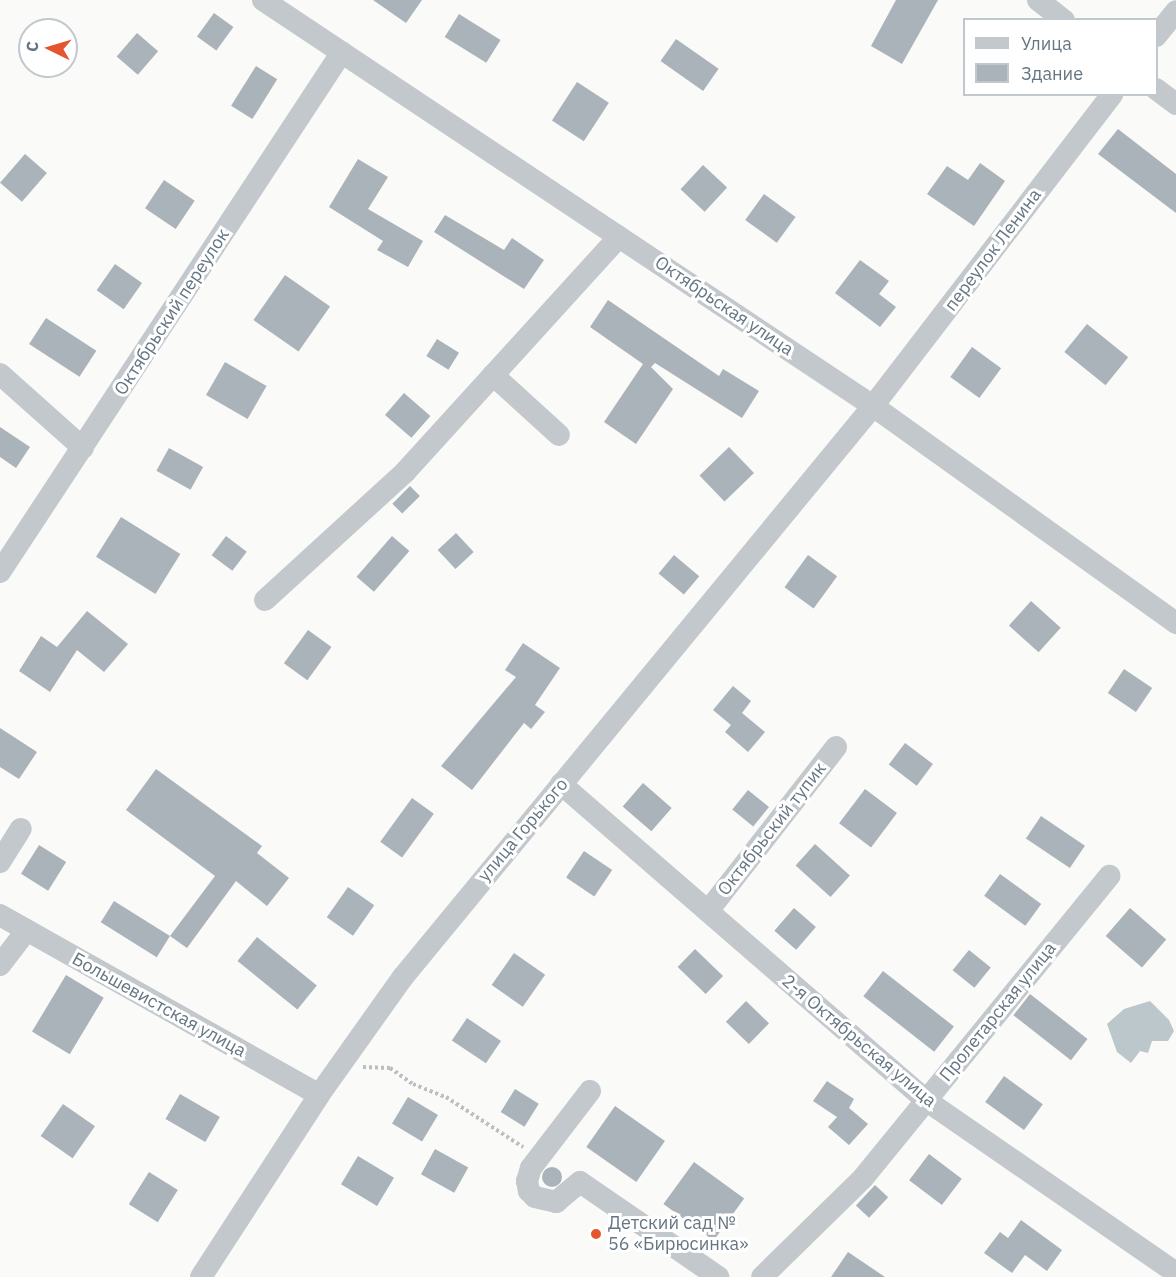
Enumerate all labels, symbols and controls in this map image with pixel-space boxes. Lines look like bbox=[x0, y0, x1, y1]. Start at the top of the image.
north arrow bbox=[18, 18, 78, 78]
legend bbox=[963, 18, 1158, 96]
text: Улица bbox=[1021, 32, 1072, 55]
text: С bbox=[22, 41, 42, 53]
text: Здание bbox=[1021, 62, 1083, 85]
street label: переулок Ленина bbox=[940, 185, 1046, 315]
street label: Октябрьский переулок bbox=[110, 225, 234, 399]
street label: Октябрьская улица bbox=[651, 252, 797, 360]
street label: Октябрьский тупик bbox=[713, 758, 831, 900]
street label: улица Горького bbox=[473, 774, 573, 886]
street label: Пролетарская улица bbox=[935, 938, 1061, 1086]
street label: Большевистская улица bbox=[68, 948, 250, 1062]
street label: 2-я Октябрьская улица bbox=[778, 970, 940, 1112]
place label: Детский сад № 56 «Бирюсинка» bbox=[608, 1213, 748, 1256]
marker: Детский сад № 56 «Бирюсинка» bbox=[589, 1227, 603, 1241]

